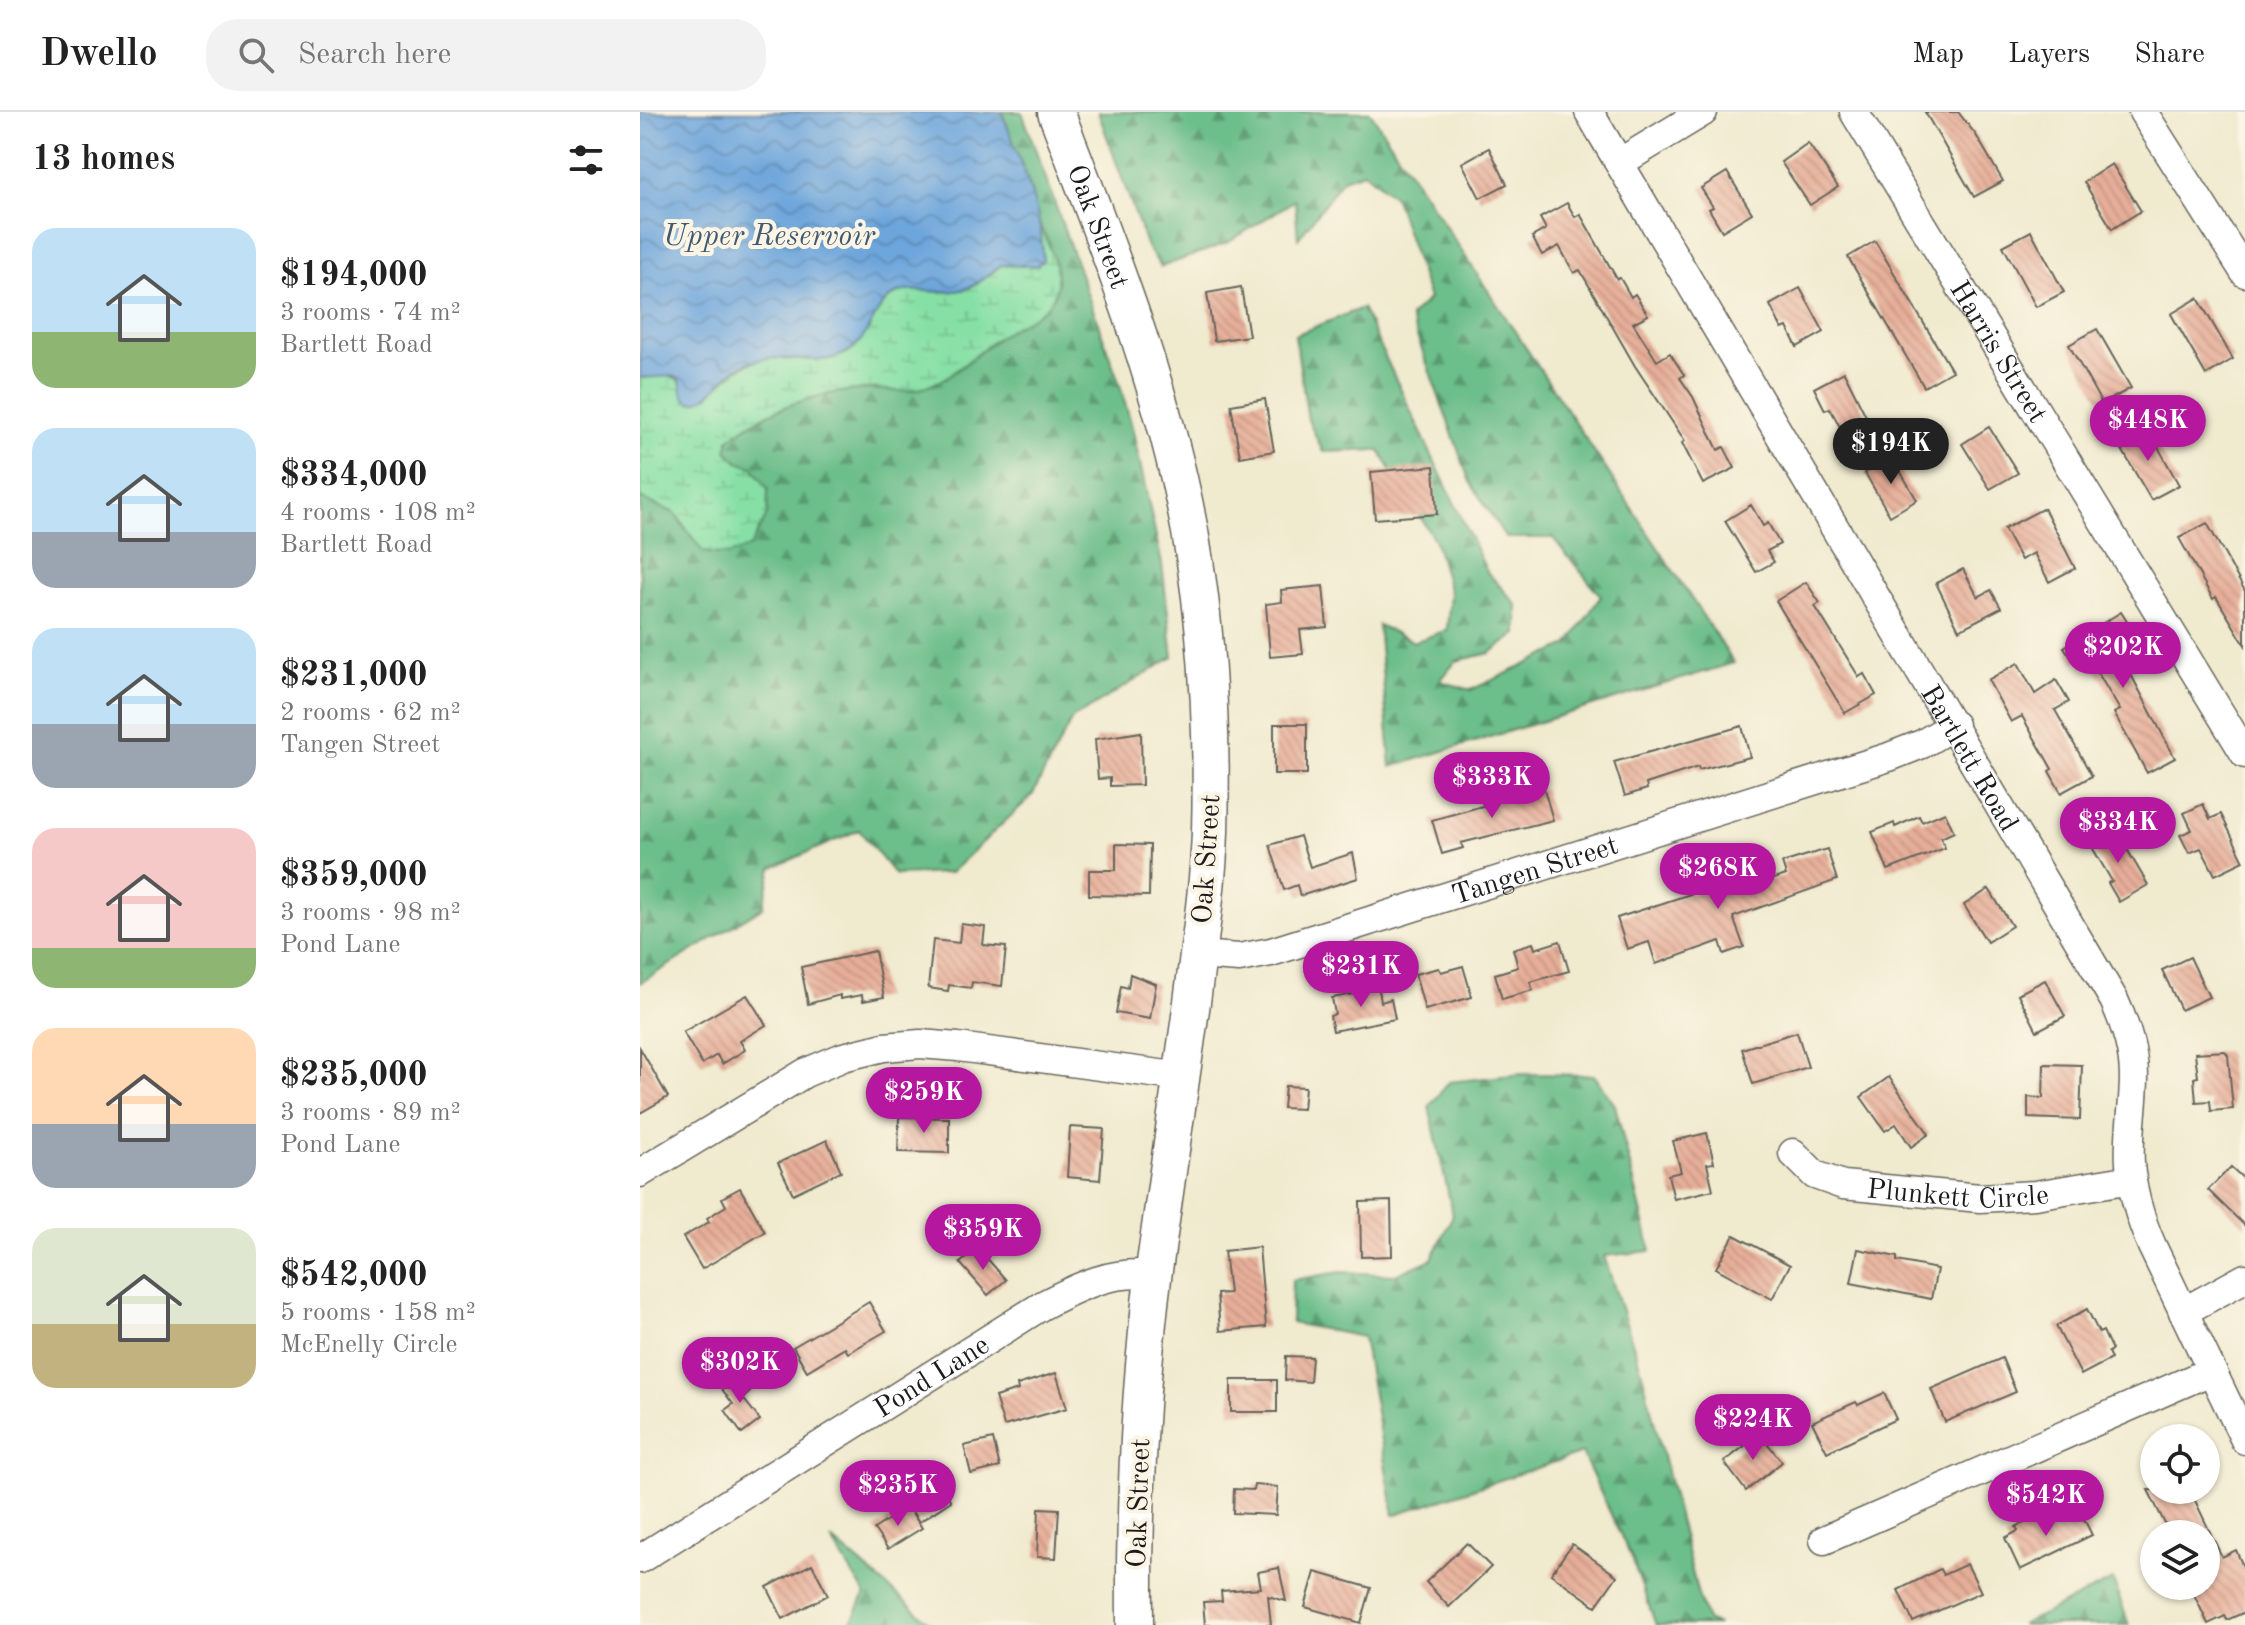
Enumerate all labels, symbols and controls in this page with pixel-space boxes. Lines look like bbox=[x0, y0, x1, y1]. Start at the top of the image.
search box bbox=[206, 19, 766, 91]
icon: search bbox=[234, 33, 278, 77]
text: Dwello bbox=[40, 36, 158, 74]
text: Search here bbox=[298, 40, 451, 70]
text: Map bbox=[1912, 41, 1964, 69]
text: Layers bbox=[2008, 41, 2090, 69]
text: Share bbox=[2134, 41, 2205, 69]
icon: filters bbox=[564, 138, 608, 182]
text: 13 homes bbox=[32, 143, 175, 177]
street label: Oak Street bbox=[1061, 161, 1132, 293]
water label: Upper Reservoir bbox=[663, 222, 876, 252]
text: $194,000 bbox=[280, 259, 428, 293]
icon: home bbox=[96, 260, 192, 356]
street label: Harris Street bbox=[1943, 277, 2051, 429]
text: 3 rooms · 74 m² bbox=[280, 300, 461, 326]
text: Bartlett Road bbox=[280, 332, 433, 358]
pin: $448K bbox=[2092, 395, 2204, 463]
text: $448K bbox=[2108, 408, 2188, 434]
pin: $194K bbox=[1835, 418, 1947, 486]
text: $194K bbox=[1851, 431, 1931, 457]
text: $334,000 bbox=[280, 459, 428, 493]
icon: home bbox=[96, 460, 192, 556]
text: 4 rooms · 108 m² bbox=[280, 500, 476, 526]
text: Bartlett Road bbox=[280, 532, 433, 558]
pin: $202K bbox=[2067, 622, 2179, 690]
text: $202K bbox=[2083, 635, 2163, 661]
text: $231,000 bbox=[280, 659, 428, 693]
icon: home bbox=[96, 660, 192, 756]
street label: Bartlett Road bbox=[1914, 681, 2022, 837]
text: 2 rooms · 62 m² bbox=[280, 700, 461, 726]
text: Tangen Street bbox=[280, 732, 440, 758]
pin: $333K bbox=[1436, 752, 1548, 820]
text: $333K bbox=[1452, 765, 1532, 791]
street label: Oak Street bbox=[1189, 793, 1226, 925]
pin: $334K bbox=[2062, 797, 2174, 865]
text: $334K bbox=[2078, 810, 2158, 836]
street label: Tangen Street bbox=[1449, 832, 1622, 911]
pin: $268K bbox=[1662, 843, 1774, 911]
text: $268K bbox=[1678, 856, 1758, 882]
text: $359,000 bbox=[280, 859, 428, 893]
icon: home bbox=[96, 860, 192, 956]
text: 3 rooms · 98 m² bbox=[280, 900, 461, 926]
text: Pond Lane bbox=[280, 932, 400, 958]
pin: $231K bbox=[1305, 941, 1417, 1009]
text: $231K bbox=[1321, 954, 1401, 980]
text: $235,000 bbox=[280, 1059, 428, 1093]
icon: home bbox=[96, 1060, 192, 1156]
pin: $259K bbox=[868, 1067, 980, 1135]
text: $259K bbox=[884, 1080, 964, 1106]
text: 3 rooms · 89 m² bbox=[280, 1100, 461, 1126]
text: Pond Lane bbox=[280, 1132, 400, 1158]
street label: Plunkett Circle bbox=[1865, 1176, 2051, 1215]
pin: $359K bbox=[927, 1204, 1039, 1272]
text: $359K bbox=[943, 1217, 1023, 1243]
text: $542,000 bbox=[280, 1259, 428, 1293]
icon: home bbox=[96, 1260, 192, 1356]
text: 5 rooms · 158 m² bbox=[280, 1300, 476, 1326]
text: McEnelly Circle bbox=[280, 1332, 458, 1358]
street label: Pond Lane bbox=[870, 1332, 995, 1425]
pin: $302K bbox=[684, 1337, 796, 1405]
text: $302K bbox=[700, 1350, 780, 1376]
pin: $224K bbox=[1697, 1394, 1809, 1462]
text: $224K bbox=[1713, 1407, 1793, 1433]
map controls bbox=[2140, 1424, 2220, 1600]
button: locate bbox=[2140, 1424, 2220, 1504]
street label: Oak Street bbox=[1124, 1438, 1156, 1569]
pin: $235K bbox=[842, 1460, 954, 1528]
pin: $542K bbox=[1990, 1470, 2102, 1538]
text: $235K bbox=[858, 1473, 938, 1499]
text: $542K bbox=[2006, 1483, 2086, 1509]
button: layers bbox=[2140, 1520, 2220, 1600]

